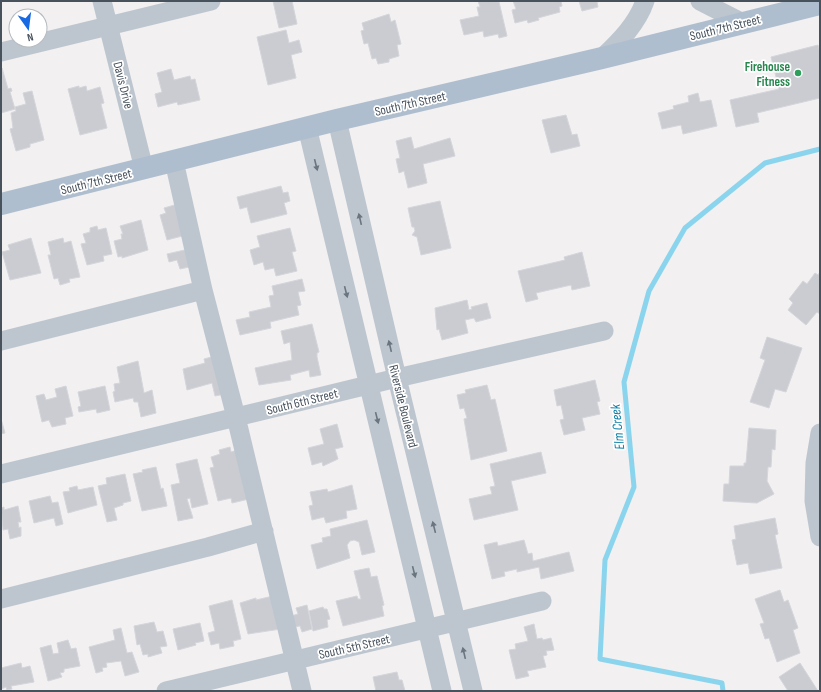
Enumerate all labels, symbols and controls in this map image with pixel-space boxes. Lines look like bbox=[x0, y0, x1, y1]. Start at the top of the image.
north arrow bbox=[8, 8, 48, 48]
street label: South 7th Street bbox=[688, 11, 762, 44]
text: N bbox=[26, 30, 35, 44]
place label: Firehouse Fitness bbox=[745, 59, 790, 90]
street label: Davis Drive bbox=[109, 60, 137, 111]
marker: Firehouse Fitness bbox=[793, 68, 803, 78]
street label: South 7th Street bbox=[373, 88, 447, 120]
one-way arrow bbox=[313, 159, 319, 171]
street label: South 7th Street bbox=[59, 165, 133, 198]
one-way arrow bbox=[357, 213, 363, 225]
one-way arrow bbox=[344, 285, 350, 298]
one-way arrow bbox=[386, 340, 392, 352]
street label: Riverside Boulevard bbox=[385, 363, 421, 449]
street label: South 6th Street bbox=[265, 385, 339, 419]
water label: Elm Creek bbox=[607, 403, 628, 451]
one-way arrow bbox=[374, 412, 380, 424]
one-way arrow bbox=[430, 520, 436, 533]
one-way arrow bbox=[411, 565, 417, 578]
street label: South 5th Street bbox=[317, 631, 391, 663]
one-way arrow bbox=[461, 647, 467, 659]

